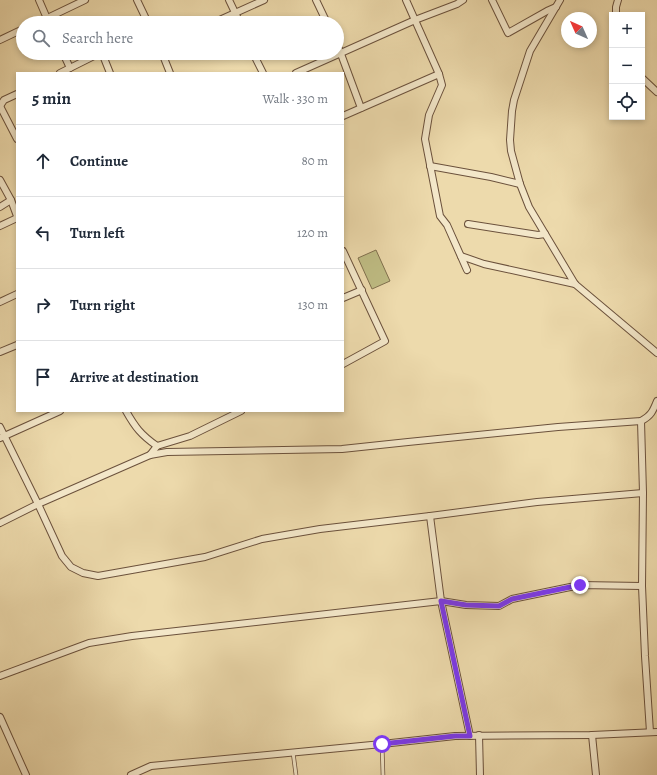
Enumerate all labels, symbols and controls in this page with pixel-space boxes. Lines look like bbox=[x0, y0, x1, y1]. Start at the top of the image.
north arrow bbox=[561, 12, 597, 48]
map controls bbox=[609, 12, 645, 120]
button: + bbox=[609, 12, 645, 48]
search box bbox=[16, 16, 344, 60]
icon: search bbox=[30, 27, 52, 49]
text: Search here bbox=[62, 28, 133, 48]
button: − bbox=[609, 48, 645, 84]
button: locate bbox=[609, 84, 645, 120]
text: 5 min bbox=[32, 87, 71, 110]
text: Walk · 330 m bbox=[262, 90, 328, 107]
icon: ahead bbox=[32, 150, 54, 172]
text: Continue bbox=[70, 151, 128, 171]
text: 80 m bbox=[301, 152, 328, 169]
icon: left bbox=[32, 222, 54, 244]
text: Turn left bbox=[70, 223, 125, 243]
text: 120 m bbox=[297, 224, 328, 241]
icon: right bbox=[32, 294, 54, 316]
text: Turn right bbox=[70, 295, 135, 315]
text: 130 m bbox=[298, 296, 328, 313]
icon: arrive bbox=[32, 366, 54, 388]
text: Arrive at destination bbox=[70, 367, 199, 387]
route end bbox=[571, 576, 589, 594]
route start bbox=[373, 735, 391, 753]

